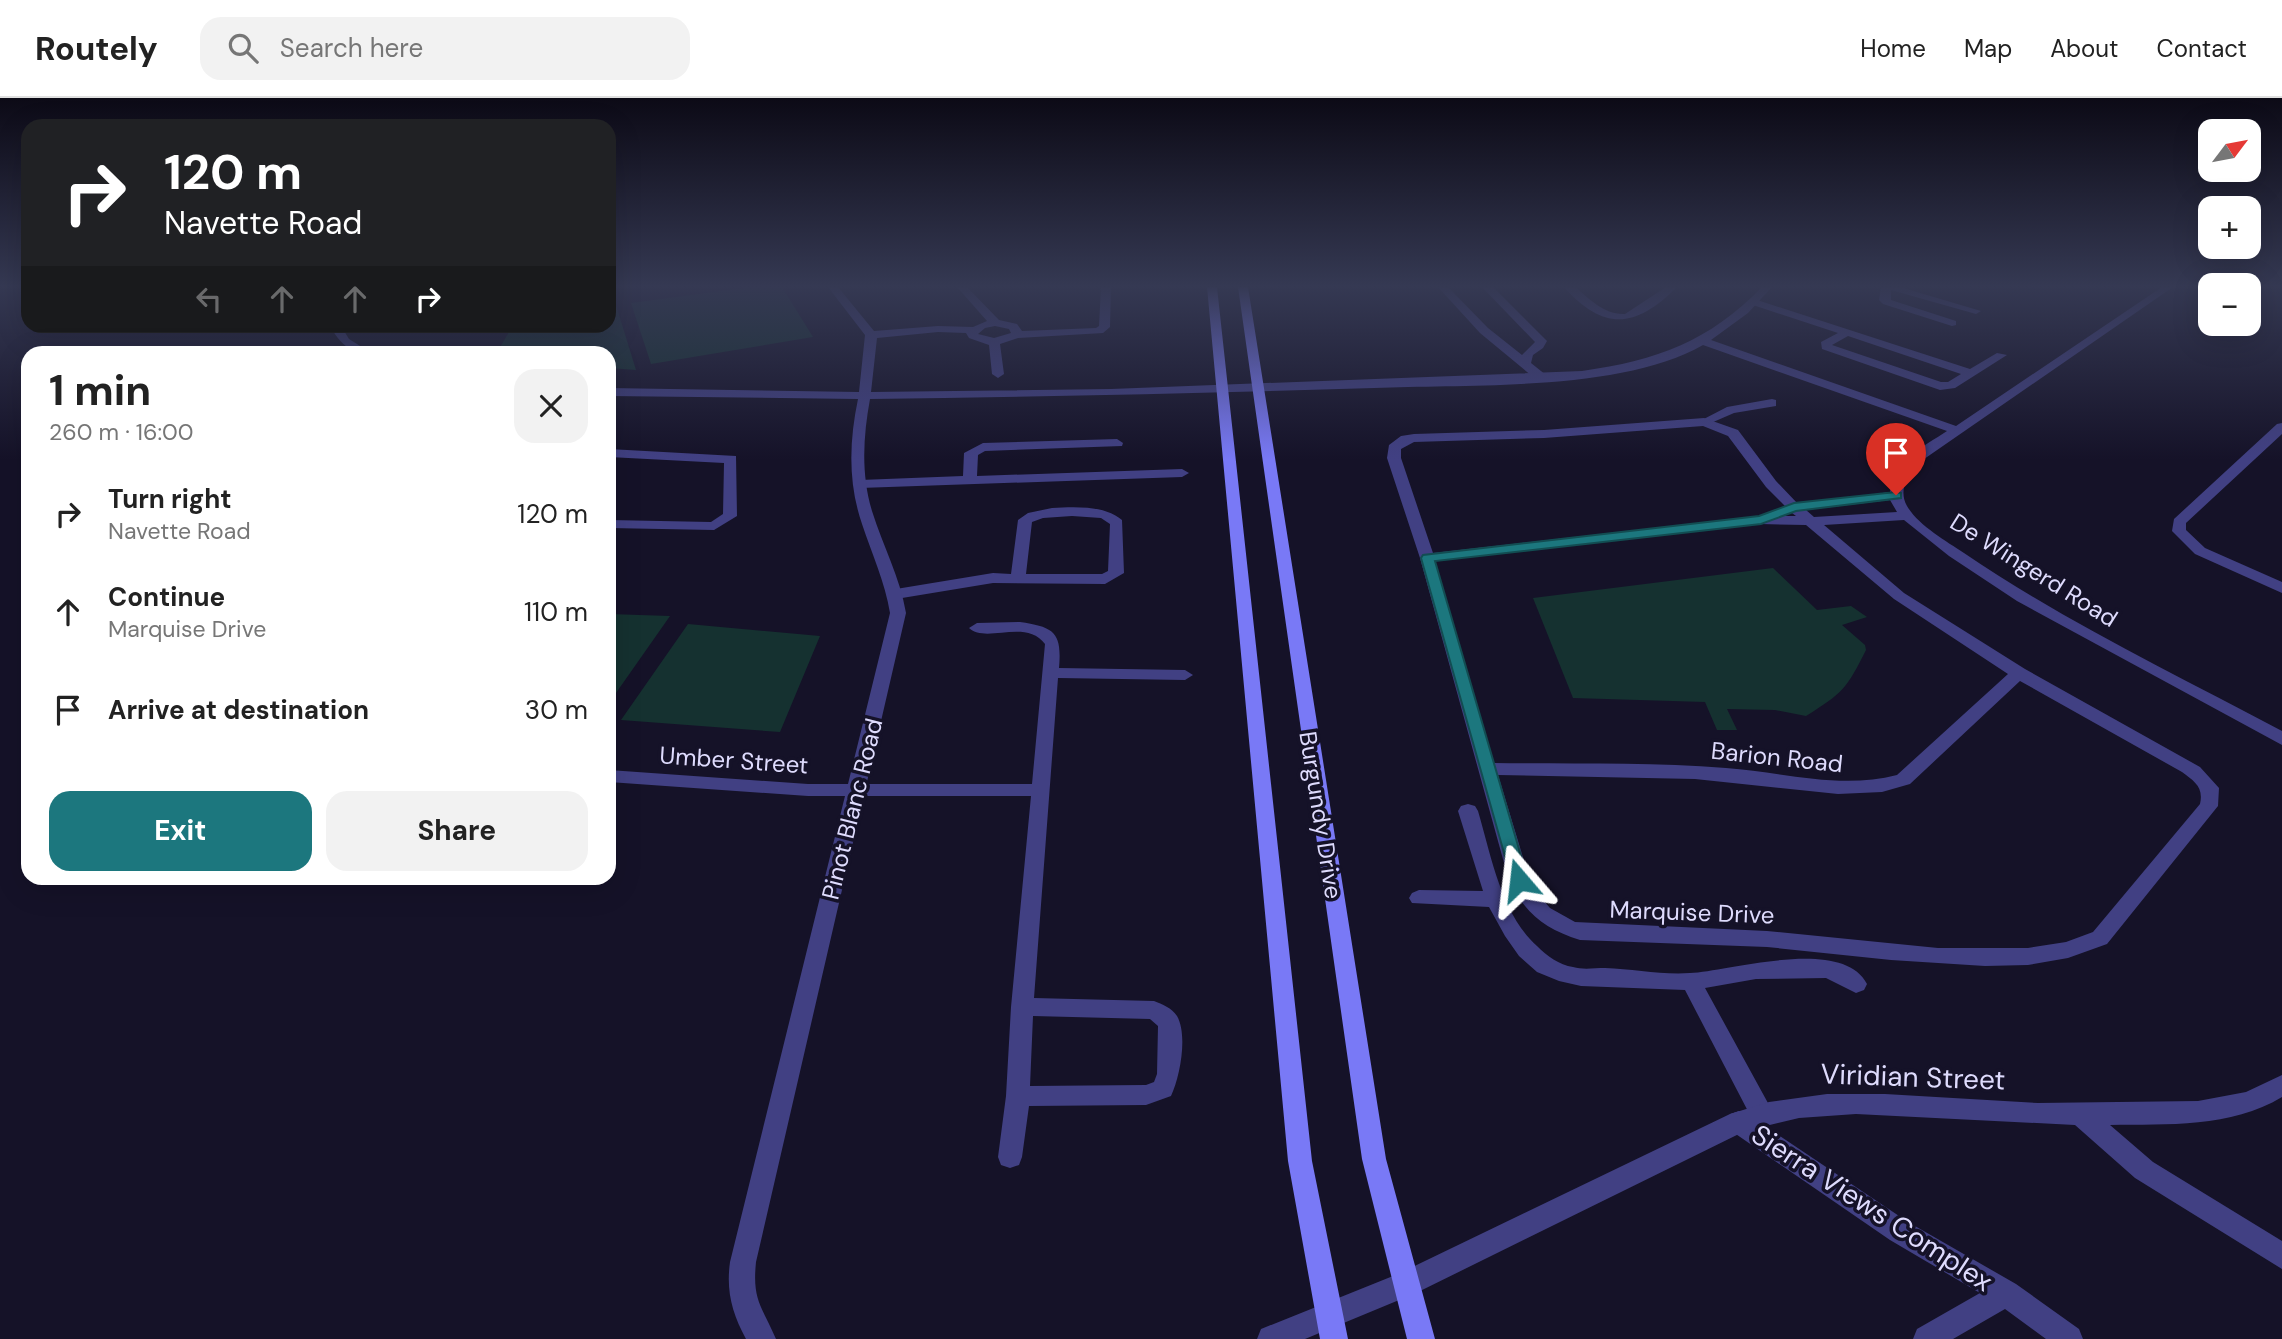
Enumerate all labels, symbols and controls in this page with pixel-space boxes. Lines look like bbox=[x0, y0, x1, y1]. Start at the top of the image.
search box bbox=[200, 17, 690, 80]
text: Routely bbox=[35, 27, 158, 70]
icon: search bbox=[224, 29, 262, 67]
text: Search here bbox=[280, 31, 423, 65]
text: Home bbox=[1860, 33, 1926, 64]
text: Map bbox=[1964, 33, 2012, 64]
text: About bbox=[2050, 33, 2119, 64]
text: Contact bbox=[2157, 33, 2247, 64]
north arrow bbox=[2198, 119, 2261, 182]
map controls bbox=[2198, 119, 2261, 336]
text: 120 m bbox=[164, 140, 302, 204]
icon: right bbox=[49, 147, 140, 238]
button: + bbox=[2198, 196, 2261, 259]
text: Navette Road bbox=[164, 202, 362, 244]
button: − bbox=[2198, 273, 2261, 336]
icon: left bbox=[190, 280, 228, 318]
icon: ahead bbox=[263, 280, 301, 318]
icon: ahead bbox=[336, 280, 374, 318]
icon: right bbox=[409, 280, 447, 318]
text: 1 min bbox=[49, 363, 151, 418]
button: close bbox=[514, 369, 588, 443]
text: 260 m · 16:00 bbox=[49, 417, 194, 447]
pin bbox=[1866, 423, 1926, 495]
icon: arrive bbox=[1877, 434, 1915, 472]
text: Turn right bbox=[108, 482, 232, 516]
icon: right bbox=[49, 495, 87, 533]
text: 120 m bbox=[517, 497, 588, 531]
street label: De Wingerd Road bbox=[1945, 506, 2123, 634]
text: Navette Road bbox=[108, 516, 251, 546]
text: Continue bbox=[108, 580, 225, 614]
icon: ahead bbox=[49, 593, 87, 631]
text: 110 m bbox=[524, 595, 588, 629]
text: Marquise Drive bbox=[108, 614, 266, 644]
icon: arrive bbox=[49, 691, 87, 729]
text: Arrive at destination bbox=[108, 693, 369, 727]
text: 30 m bbox=[525, 693, 588, 727]
street label: Pinot Blanc Road bbox=[815, 715, 889, 903]
street label: Burgundy Drive bbox=[1292, 729, 1350, 901]
street label: Barion Road bbox=[1710, 735, 1844, 779]
street label: Umber Street bbox=[659, 739, 809, 781]
button: Exit bbox=[49, 791, 312, 871]
button: Share bbox=[326, 791, 588, 871]
position arrow bbox=[1482, 843, 1556, 917]
street label: Marquise Drive bbox=[1609, 894, 1775, 930]
street label: Viridian Street bbox=[1820, 1055, 2006, 1099]
street label: Sierra Views Complex bbox=[1744, 1116, 2000, 1300]

